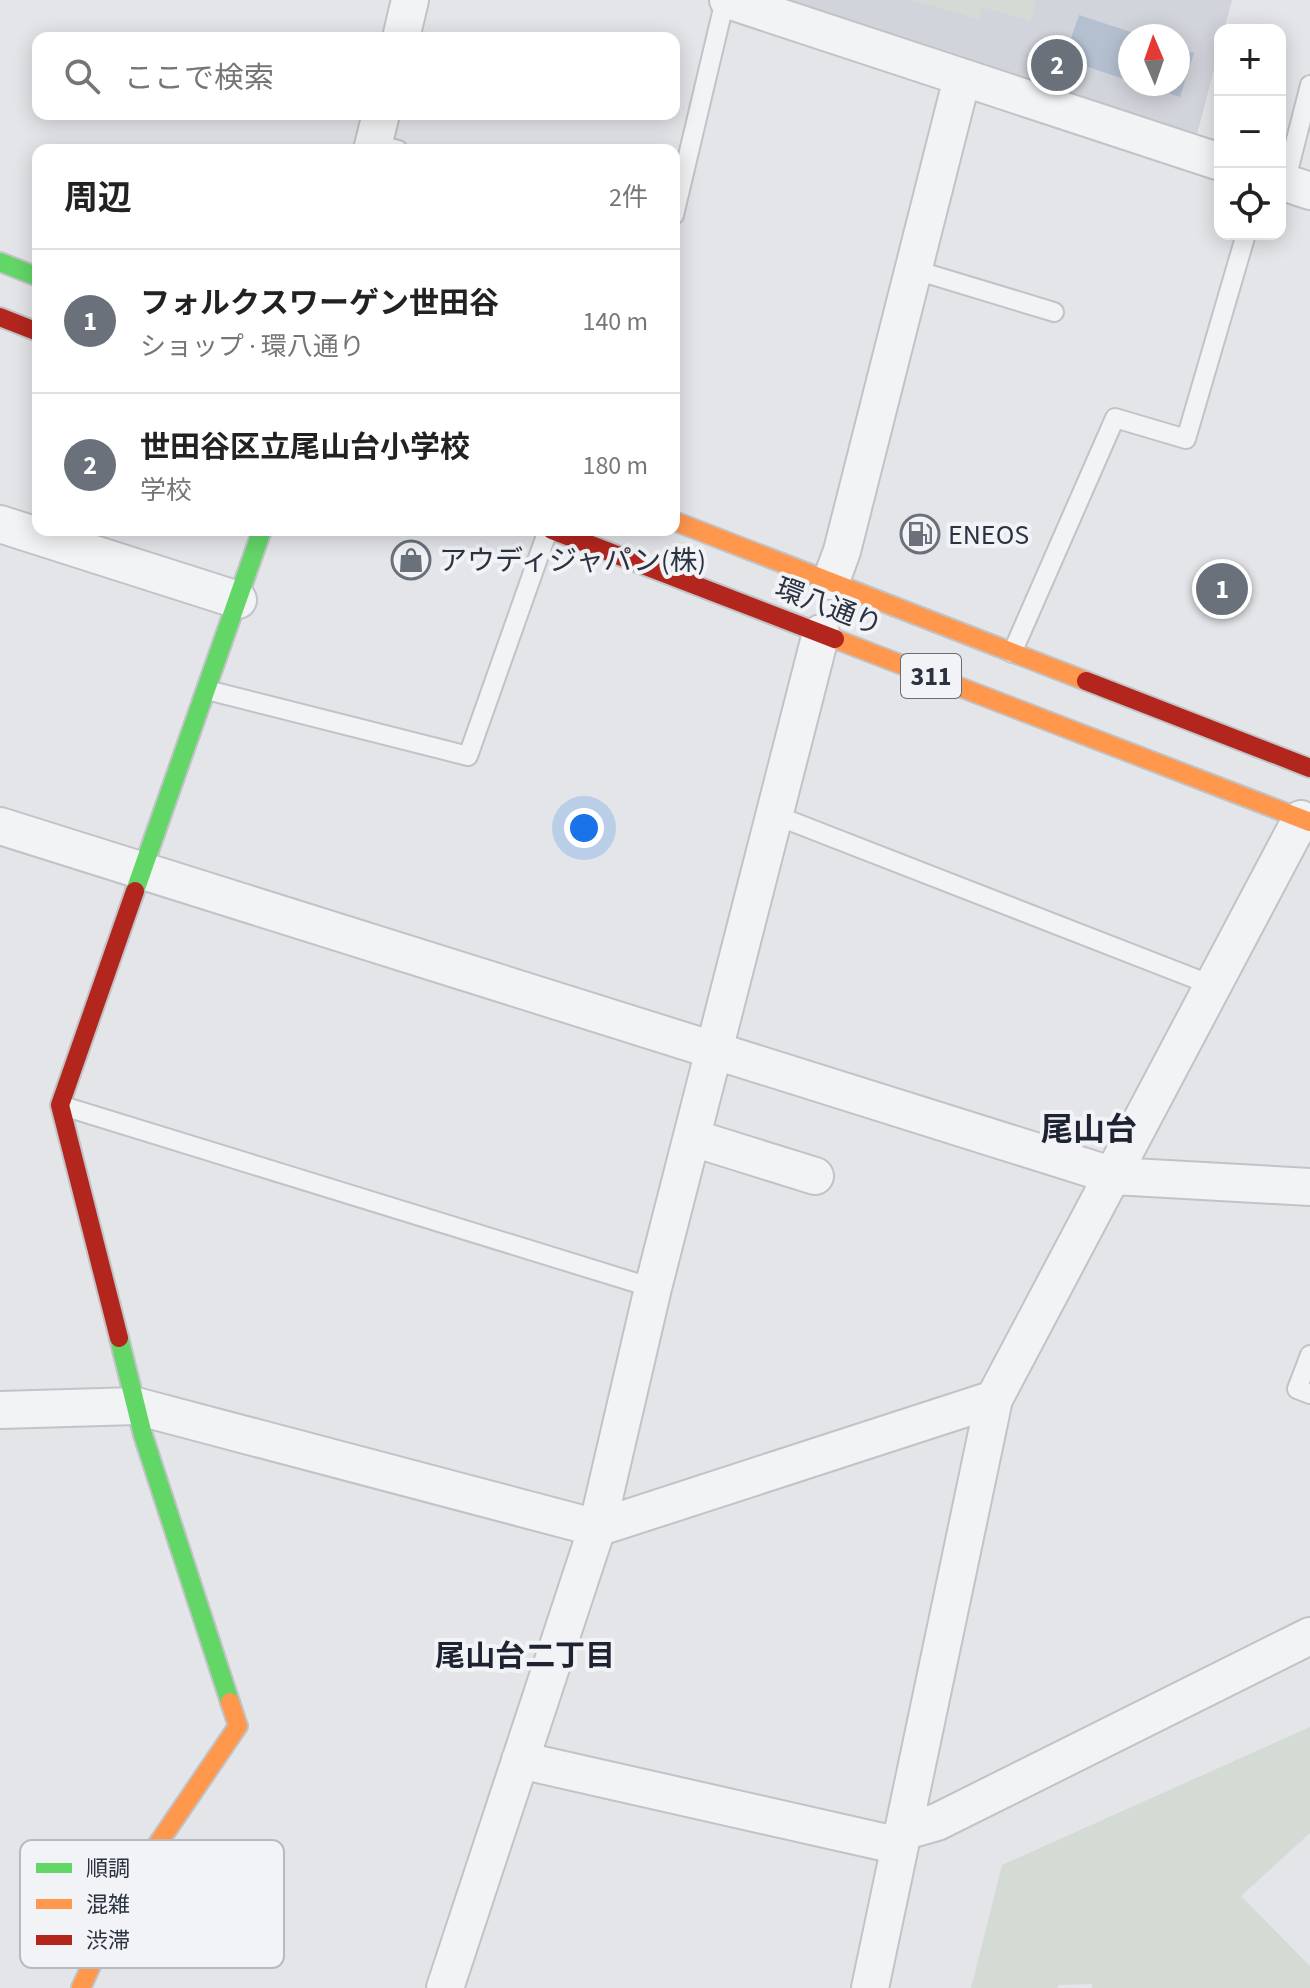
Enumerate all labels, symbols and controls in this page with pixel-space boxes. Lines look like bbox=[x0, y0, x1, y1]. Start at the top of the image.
north arrow bbox=[1118, 24, 1190, 96]
map controls bbox=[1214, 24, 1286, 240]
button: + bbox=[1214, 24, 1286, 96]
search box bbox=[32, 32, 680, 120]
pin: 2 bbox=[1031, 35, 1083, 95]
icon: search bbox=[60, 54, 104, 98]
text: ここで検索 bbox=[124, 57, 274, 100]
button: − bbox=[1214, 96, 1286, 168]
button: locate bbox=[1214, 168, 1286, 240]
text: 周辺 bbox=[64, 174, 132, 223]
text: 2件 bbox=[609, 179, 648, 216]
text: フォルクスワーゲン世田谷 bbox=[140, 282, 499, 325]
text: 1 bbox=[83, 303, 97, 340]
text: 140 m bbox=[582, 303, 648, 340]
text: ショップ · 環八通り bbox=[140, 328, 365, 365]
text: 世田谷区立尾山台小学校 bbox=[140, 426, 470, 469]
text: 2 bbox=[83, 447, 97, 484]
text: 180 m bbox=[582, 447, 648, 484]
text: 学校 bbox=[140, 472, 192, 509]
fuel station icon: ENEOS bbox=[899, 513, 941, 555]
place label: ENEOS bbox=[948, 515, 1029, 555]
shop icon: アウディジャパン(株) bbox=[390, 539, 432, 581]
place label: アウディジャパン(株) bbox=[439, 541, 706, 581]
pin: 1 bbox=[1196, 559, 1248, 619]
street label: 環八通り bbox=[769, 568, 888, 646]
road number: 311 bbox=[901, 654, 961, 698]
your location bbox=[564, 808, 604, 848]
district label: 尾山台 bbox=[1041, 1107, 1137, 1153]
district label: 尾山台二丁目 bbox=[435, 1635, 615, 1678]
legend bbox=[20, 1840, 284, 1968]
text: 順調 bbox=[86, 1853, 130, 1885]
text: 混雑 bbox=[86, 1889, 130, 1921]
text: 渋滞 bbox=[86, 1925, 130, 1957]

